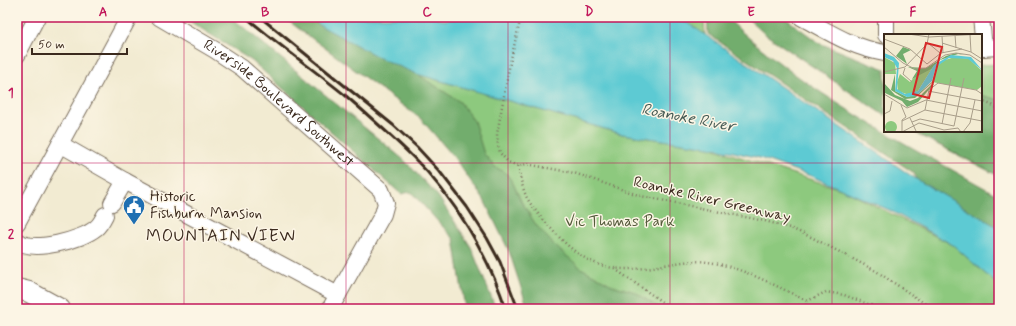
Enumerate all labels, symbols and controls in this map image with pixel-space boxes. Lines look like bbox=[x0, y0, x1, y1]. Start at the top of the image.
text: A bbox=[99, 4, 107, 21]
text: B bbox=[261, 4, 270, 21]
text: C bbox=[422, 4, 432, 21]
text: D bbox=[585, 4, 594, 21]
text: E bbox=[747, 4, 755, 21]
text: F bbox=[910, 4, 917, 21]
scale bar bbox=[32, 30, 127, 56]
inset map bbox=[884, 34, 982, 132]
street label: Riverside Boulevard Southwest bbox=[199, 35, 359, 172]
text: 50 m bbox=[38, 37, 65, 53]
text: 1 bbox=[8, 85, 14, 102]
water label: Roanoke River bbox=[640, 99, 739, 138]
street label: Roanoke River Greenway bbox=[631, 172, 793, 228]
place label: Historic Fishburn Mansion bbox=[150, 187, 262, 224]
public building icon: Historic Fishburn Mansion bbox=[121, 193, 147, 226]
park label: Vic Thomas Park bbox=[565, 212, 675, 232]
district label: MOUNTAIN VIEW bbox=[146, 225, 296, 247]
text: 2 bbox=[8, 226, 15, 243]

